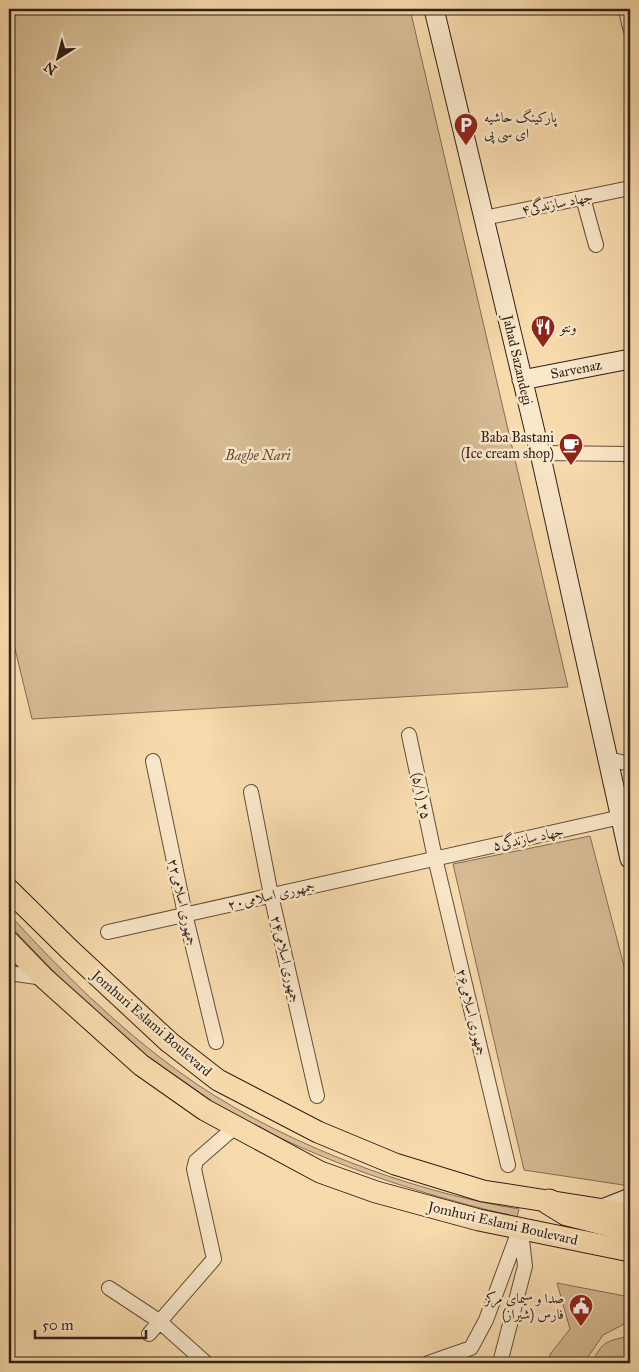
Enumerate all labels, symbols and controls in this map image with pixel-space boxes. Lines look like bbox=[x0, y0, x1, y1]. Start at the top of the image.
north arrow bbox=[32, 32, 82, 82]
text: N bbox=[41, 58, 60, 78]
place label: پارکینگ حاشیه ای سی پی bbox=[484, 108, 558, 144]
parking icon: پارکینگ حاشیه ای سی پی bbox=[453, 112, 479, 146]
street label: جهاد سازندگی۴ bbox=[520, 186, 594, 219]
street label: Jahad Sazandegi bbox=[497, 311, 536, 407]
restaurant icon: ونتو bbox=[530, 314, 556, 348]
place label: ونتو bbox=[558, 319, 577, 336]
street label: Sarvenaz bbox=[549, 356, 604, 383]
place label: Baba Bastani (Ice cream shop) bbox=[461, 429, 554, 463]
cafe icon: Baba Bastani (Ice cream shop) bbox=[558, 432, 584, 466]
park label: Baghe Nari bbox=[224, 447, 291, 464]
street label: (۵/۱) ۲۵ bbox=[407, 771, 435, 821]
street label: جهاد سازندگی۵ bbox=[491, 821, 565, 854]
street label: جمهوری اسلامی۲۲ bbox=[164, 857, 201, 947]
street label: جمهوری اسلامی۲۰ bbox=[226, 877, 316, 914]
street label: جمهوری اسلامی۲۴ bbox=[267, 914, 304, 1004]
street label: Jomhuri Eslami Boulevard bbox=[86, 965, 215, 1081]
street label: جمهوری اسلامی۲۶ bbox=[453, 967, 491, 1057]
street label: Jomhuri Eslami Boulevard bbox=[424, 1198, 579, 1250]
place label: صدا و سیمای مرکز فارس (شیراز) bbox=[483, 1290, 564, 1324]
public building icon: صدا و سیمای مرکز فارس (شیراز) bbox=[568, 1293, 594, 1327]
scale bar bbox=[35, 1307, 146, 1339]
text: 50 m bbox=[42, 1316, 74, 1334]

